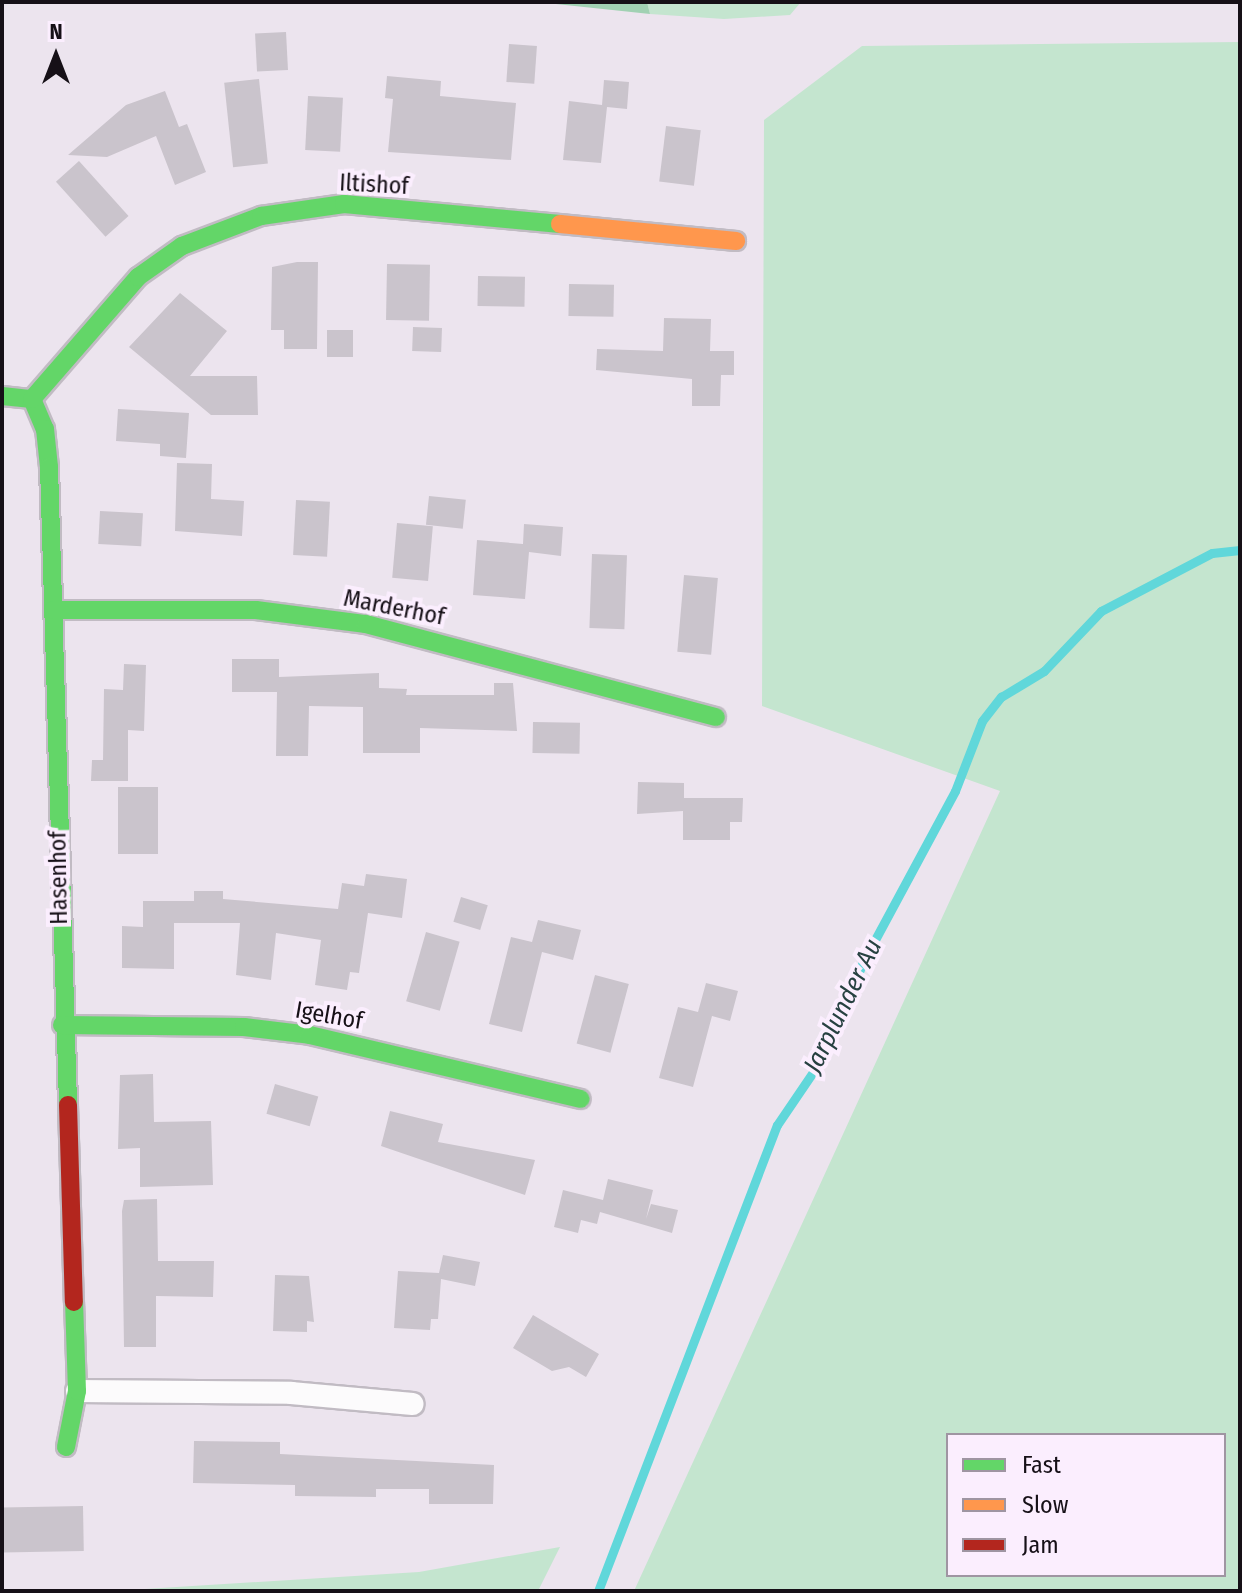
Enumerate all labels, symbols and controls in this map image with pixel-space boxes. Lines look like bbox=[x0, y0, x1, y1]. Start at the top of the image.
north arrow bbox=[16, 16, 96, 96]
text: N bbox=[49, 18, 63, 45]
street label: Iltishof bbox=[339, 169, 409, 201]
street label: Marderhof bbox=[341, 584, 447, 632]
street label: Hasenhof bbox=[44, 831, 74, 925]
water label: Jarplunder Au bbox=[797, 934, 889, 1078]
street label: Igelhof bbox=[293, 996, 365, 1036]
legend bbox=[946, 1433, 1226, 1577]
text: Fast bbox=[1022, 1451, 1061, 1479]
text: Slow bbox=[1022, 1491, 1068, 1519]
text: Jam bbox=[1022, 1531, 1059, 1559]

